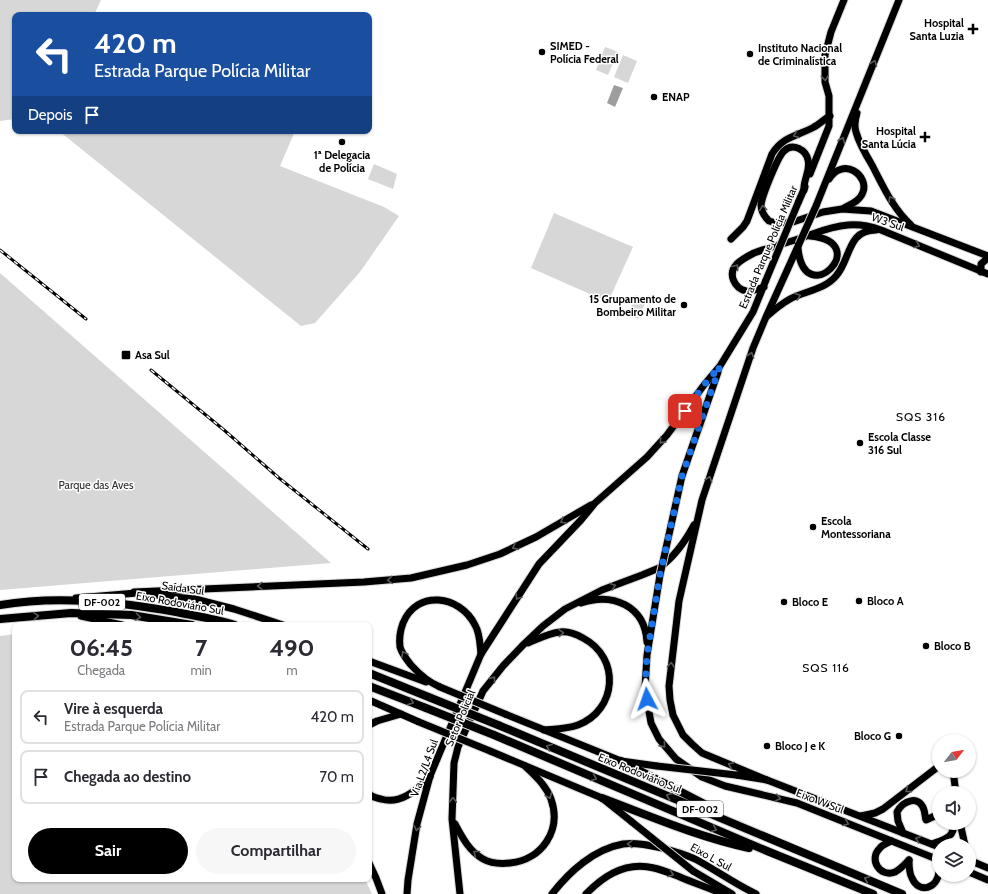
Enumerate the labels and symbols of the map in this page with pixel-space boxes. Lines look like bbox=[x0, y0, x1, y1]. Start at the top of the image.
place label: Hospital Santa Luzia bbox=[910, 16, 965, 43]
marker: Hospital Santa Luzia bbox=[967, 23, 979, 35]
place label: SIMED - Polícia Federal bbox=[550, 39, 619, 66]
place label: Instituto Nacional de Criminalística bbox=[758, 41, 842, 68]
marker: SIMED - Polícia Federal bbox=[537, 47, 547, 57]
marker: Instituto Nacional de Criminalística bbox=[745, 49, 755, 59]
one-way arrow bbox=[869, 59, 877, 66]
one-way arrow bbox=[820, 74, 829, 81]
place label: ENAP bbox=[662, 90, 690, 104]
marker: ENAP bbox=[649, 92, 659, 102]
place label: Hospital Santa Lúcia bbox=[862, 124, 917, 151]
one-way arrow bbox=[792, 131, 799, 139]
marker: Hospital Santa Lúcia bbox=[919, 131, 931, 143]
marker: 1ª Delegacia de Polícia bbox=[337, 137, 347, 147]
one-way arrow bbox=[838, 137, 846, 144]
place label: 1ª Delegacia de Polícia bbox=[314, 148, 371, 175]
street label: Estrada Parque Polícia Militar bbox=[736, 183, 801, 311]
one-way arrow bbox=[888, 196, 895, 203]
one-way arrow bbox=[759, 205, 768, 212]
street label: W3 Sul bbox=[870, 210, 907, 234]
one-way arrow bbox=[914, 240, 921, 248]
one-way arrow bbox=[731, 264, 738, 271]
place label: 15 Grupamento de Bombeiro Militar bbox=[589, 292, 676, 319]
one-way arrow bbox=[794, 292, 801, 301]
marker: 15 Grupamento de Bombeiro Militar bbox=[679, 300, 689, 310]
place label: Asa Sul bbox=[135, 348, 170, 362]
marker: Asa Sul bbox=[120, 349, 132, 361]
one-way arrow bbox=[746, 352, 754, 359]
pin bbox=[668, 394, 702, 428]
district label: SQS 316 bbox=[896, 409, 946, 424]
place label: Escola Classe 316 Sul bbox=[868, 430, 931, 457]
one-way arrow bbox=[659, 436, 666, 443]
marker: Escola Classe 316 Sul bbox=[855, 438, 865, 448]
one-way arrow bbox=[705, 475, 713, 482]
park label: Parque das Aves bbox=[58, 478, 134, 492]
place label: Escola Montessoriana bbox=[821, 514, 891, 541]
one-way arrow bbox=[560, 516, 567, 523]
marker: Escola Montessoriana bbox=[808, 522, 818, 532]
one-way arrow bbox=[511, 542, 519, 550]
one-way arrow bbox=[387, 576, 393, 585]
street label: Saída Sul bbox=[161, 578, 205, 598]
one-way arrow bbox=[257, 582, 263, 591]
one-way arrow bbox=[609, 582, 616, 590]
street label: Eixo Rodoviário Sul bbox=[135, 588, 225, 618]
one-way arrow bbox=[515, 593, 523, 600]
road number: DF-002 bbox=[79, 594, 125, 610]
place label: Bloco A bbox=[867, 594, 904, 608]
place label: Bloco E bbox=[792, 595, 828, 609]
marker: Bloco A bbox=[854, 596, 864, 606]
marker: Bloco E bbox=[779, 597, 789, 607]
one-way arrow bbox=[33, 611, 39, 620]
one-way arrow bbox=[135, 612, 141, 621]
one-way arrow bbox=[558, 629, 564, 637]
place label: Bloco B bbox=[934, 639, 971, 653]
marker: Bloco B bbox=[921, 641, 931, 651]
one-way arrow bbox=[401, 651, 409, 658]
district label: SQS 116 bbox=[802, 660, 850, 675]
one-way arrow bbox=[667, 662, 676, 668]
one-way arrow bbox=[488, 677, 495, 684]
position arrow bbox=[626, 678, 668, 720]
street label: Setor Policial bbox=[442, 687, 478, 748]
one-way arrow bbox=[407, 698, 414, 706]
place label: Bloco G bbox=[854, 729, 891, 743]
marker: Bloco G bbox=[894, 731, 904, 741]
north arrow bbox=[932, 734, 976, 778]
street label: Via L2/L4 Sul bbox=[407, 737, 441, 799]
place label: Bloco J e K bbox=[775, 739, 825, 753]
one-way arrow bbox=[659, 740, 666, 747]
marker: Bloco J e K bbox=[762, 741, 772, 751]
one-way arrow bbox=[545, 743, 552, 751]
street label: Eixo Rodoviário Sul bbox=[596, 750, 684, 796]
one-way arrow bbox=[728, 761, 735, 769]
one-way arrow bbox=[590, 773, 598, 781]
one-way arrow bbox=[905, 785, 912, 793]
street label: Eixo W Sul bbox=[794, 786, 846, 817]
one-way arrow bbox=[544, 791, 552, 799]
one-way arrow bbox=[666, 793, 673, 801]
one-way arrow bbox=[775, 794, 781, 802]
one-way arrow bbox=[449, 797, 457, 803]
road number: DF-002 bbox=[677, 801, 723, 817]
one-way arrow bbox=[842, 818, 850, 826]
one-way arrow bbox=[709, 824, 717, 832]
one-way arrow bbox=[413, 825, 421, 831]
one-way arrow bbox=[914, 835, 921, 843]
one-way arrow bbox=[627, 840, 633, 849]
street label: Eixo L Sul bbox=[688, 840, 734, 874]
one-way arrow bbox=[474, 851, 481, 858]
one-way arrow bbox=[667, 869, 674, 877]
one-way arrow bbox=[863, 876, 871, 884]

